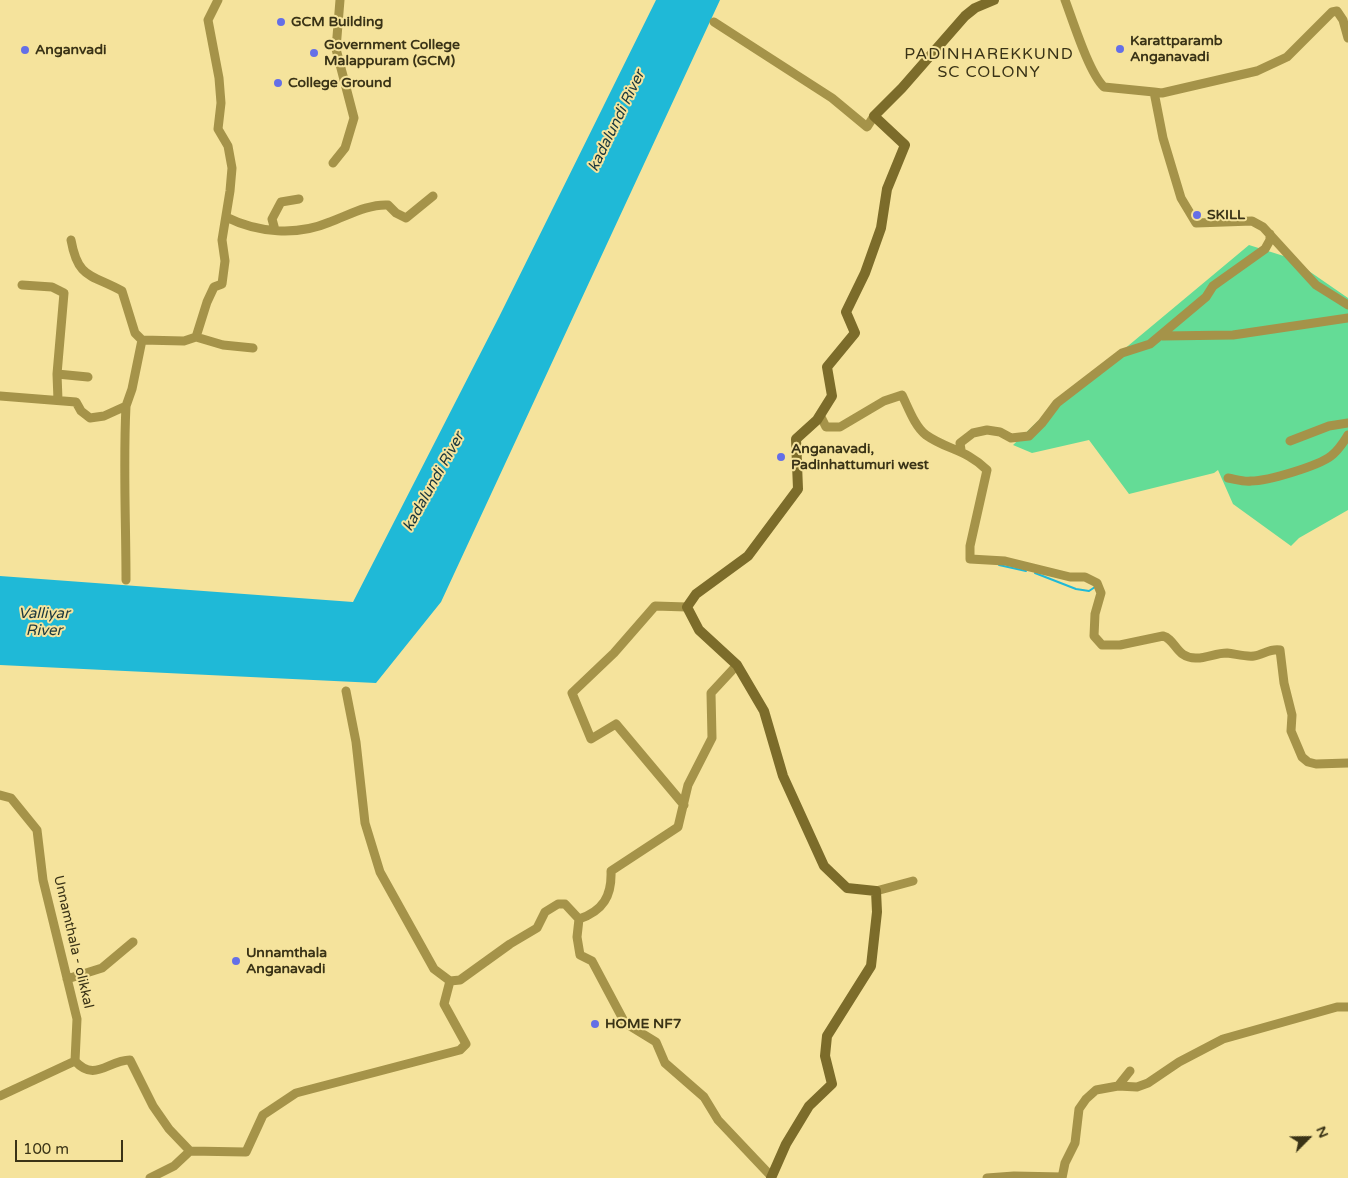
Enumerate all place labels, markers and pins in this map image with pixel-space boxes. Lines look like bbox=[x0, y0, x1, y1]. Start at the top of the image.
place label: GCM Building bbox=[291, 14, 383, 30]
marker: GCM Building bbox=[275, 16, 287, 28]
place label: Karattparamb Anganavadi bbox=[1130, 33, 1223, 65]
place label: Government College Malappuram (GCM) bbox=[324, 37, 460, 70]
place label: Anganvadi bbox=[35, 42, 107, 58]
marker: Karattparamb Anganavadi bbox=[1114, 43, 1126, 55]
marker: Anganvadi bbox=[19, 44, 31, 56]
marker: Government College Malappuram (GCM) bbox=[308, 47, 320, 59]
place label: College Ground bbox=[288, 75, 391, 91]
marker: College Ground bbox=[272, 77, 284, 89]
place label: SKILL bbox=[1207, 207, 1245, 223]
marker: SKILL bbox=[1191, 209, 1203, 221]
place label: Anganavadi, Padinhattumuri west bbox=[791, 441, 929, 474]
marker: Anganavadi, Padinhattumuri west bbox=[775, 451, 787, 463]
place label: Unnamthala Anganavadi bbox=[246, 945, 327, 978]
marker: Unnamthala Anganavadi bbox=[230, 955, 242, 967]
place label: HOME NF7 bbox=[605, 1016, 682, 1032]
marker: HOME NF7 bbox=[589, 1018, 601, 1030]

